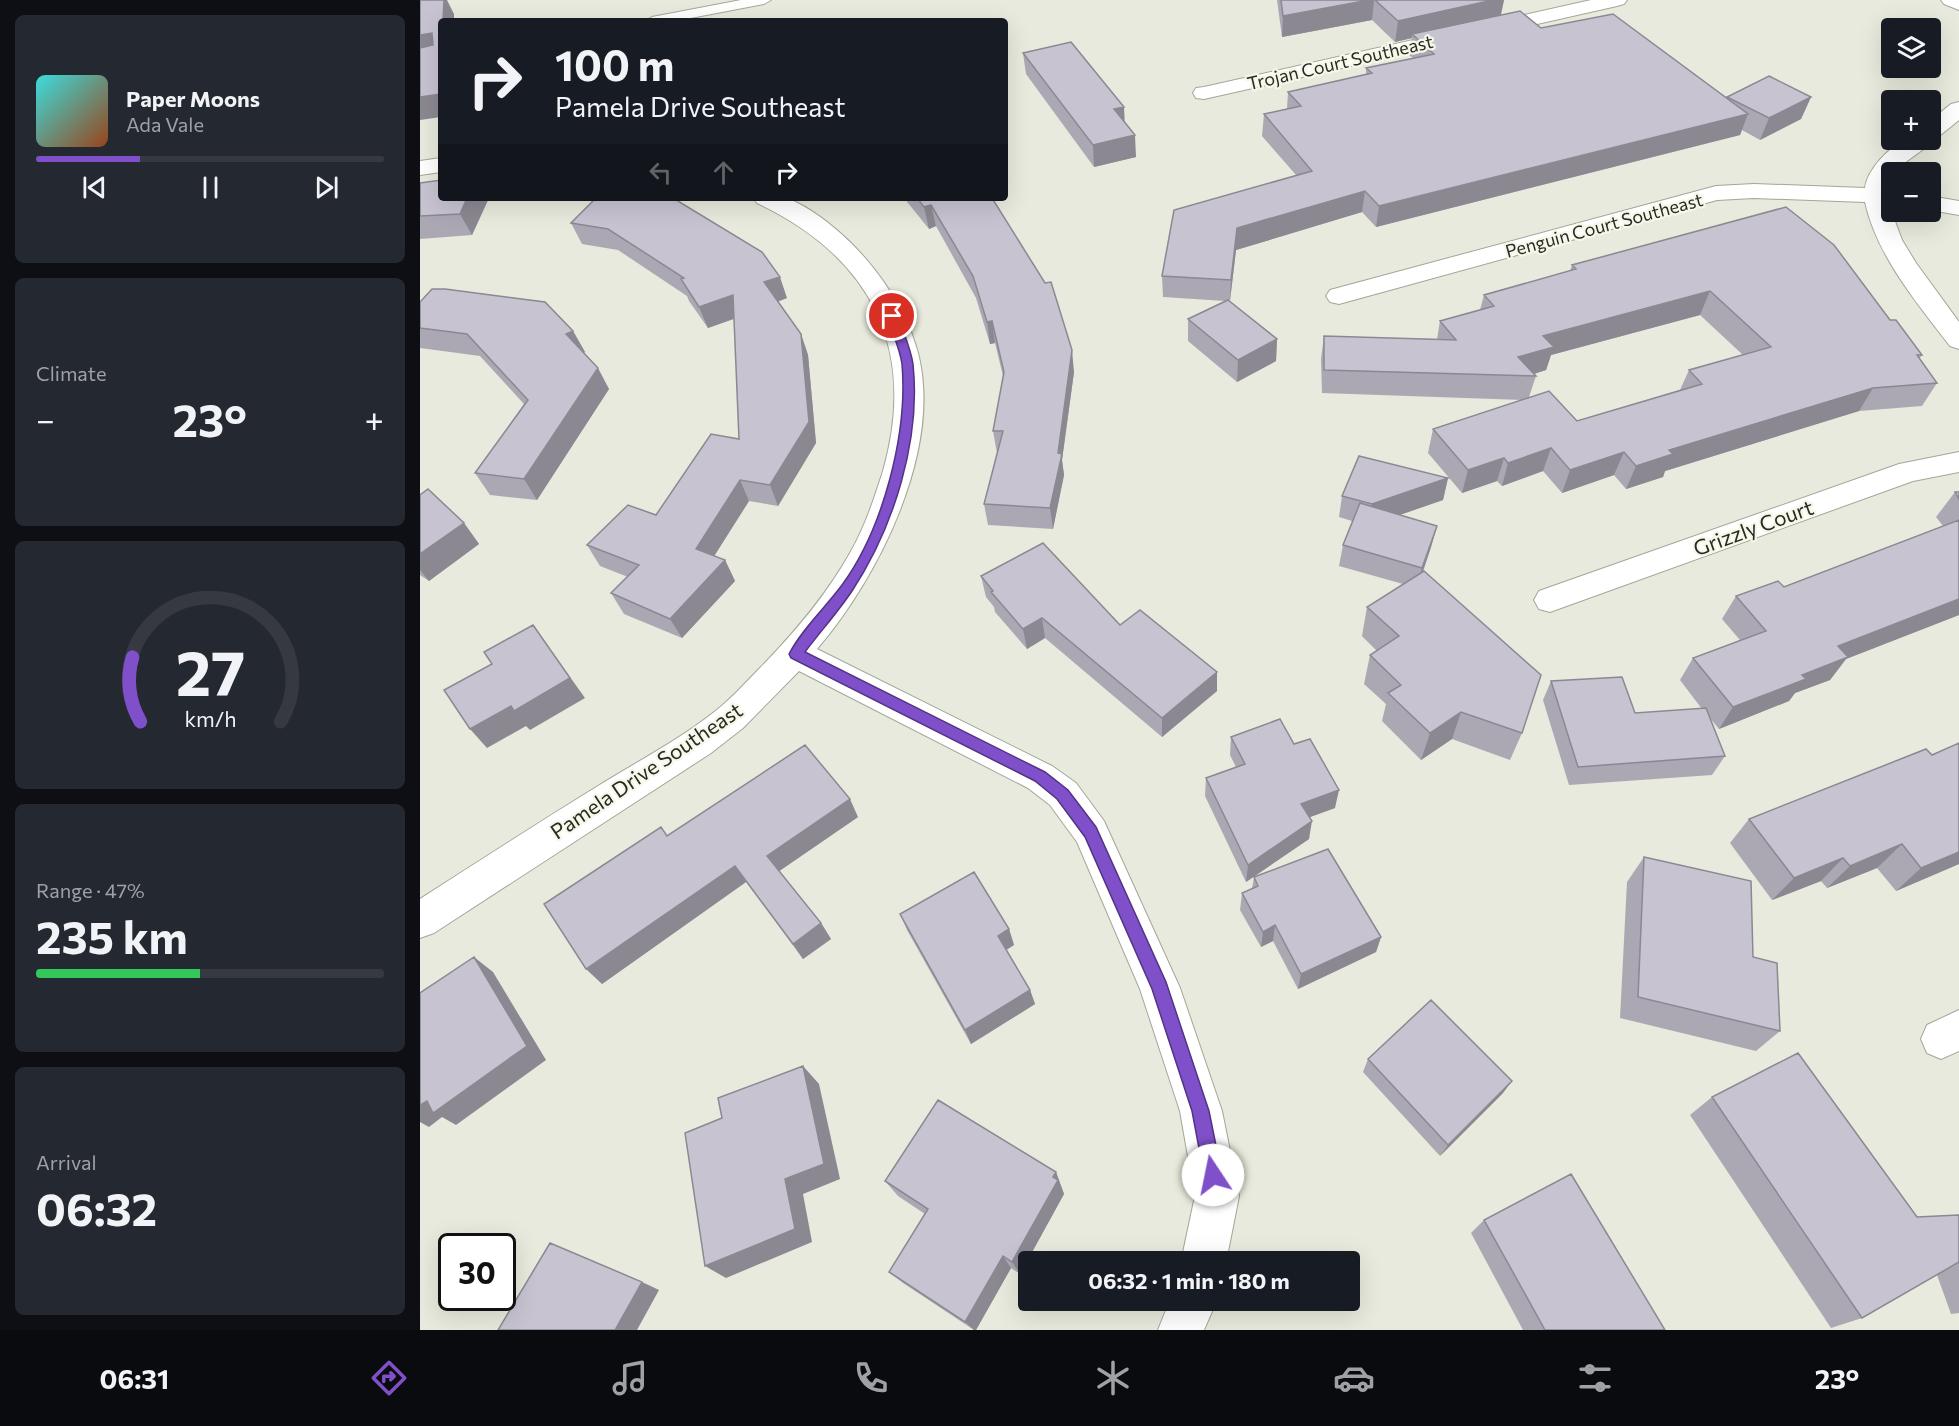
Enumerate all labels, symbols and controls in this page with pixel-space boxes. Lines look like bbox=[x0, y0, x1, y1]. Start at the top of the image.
map controls bbox=[1881, 18, 1941, 222]
button: layers bbox=[1881, 18, 1941, 78]
street label: Trojan Court Southeast bbox=[1245, 30, 1435, 94]
text: 100 m bbox=[555, 38, 675, 90]
icon: right bbox=[456, 42, 534, 120]
text: Paper Moons bbox=[126, 85, 260, 112]
text: Pamela Drive Southeast bbox=[555, 90, 846, 123]
button: + bbox=[1881, 90, 1941, 150]
text: Ada Vale bbox=[126, 112, 204, 136]
icon: left bbox=[644, 156, 677, 189]
icon: ahead bbox=[707, 156, 740, 189]
icon: right bbox=[770, 156, 803, 189]
button: − bbox=[1881, 162, 1941, 222]
icon: previous bbox=[78, 171, 111, 204]
icon: pause bbox=[194, 171, 227, 204]
icon: next bbox=[310, 171, 343, 204]
street label: Penguin Court Southeast bbox=[1503, 188, 1705, 262]
pin bbox=[866, 290, 917, 341]
icon: arrive bbox=[875, 299, 908, 332]
text: Climate bbox=[36, 361, 106, 385]
text: 23° bbox=[173, 391, 247, 446]
text: − bbox=[36, 398, 55, 439]
text: + bbox=[365, 398, 384, 439]
street label: Grizzly Court bbox=[1690, 494, 1816, 560]
text: 27 bbox=[175, 633, 245, 709]
street label: Pamela Drive Southeast bbox=[545, 696, 747, 844]
text: km/h bbox=[184, 705, 236, 731]
text: Range · 47% bbox=[36, 878, 145, 902]
text: 235 km bbox=[36, 908, 188, 963]
position arrow bbox=[1181, 1143, 1245, 1207]
text: Arrival bbox=[36, 1150, 97, 1174]
text: 06:32 bbox=[36, 1180, 157, 1235]
speed limit sign: 30 bbox=[438, 1233, 516, 1311]
text: 06:32 · 1 min · 180 m bbox=[1088, 1267, 1290, 1294]
icon: directions bbox=[368, 1357, 410, 1399]
icon: music bbox=[609, 1357, 651, 1399]
icon: phone bbox=[850, 1357, 892, 1399]
icon: climate bbox=[1092, 1357, 1134, 1399]
icon: car bbox=[1333, 1357, 1375, 1399]
icon: filters bbox=[1574, 1357, 1616, 1399]
text: 06:31 bbox=[100, 1362, 169, 1395]
text: 23° bbox=[1815, 1362, 1859, 1395]

